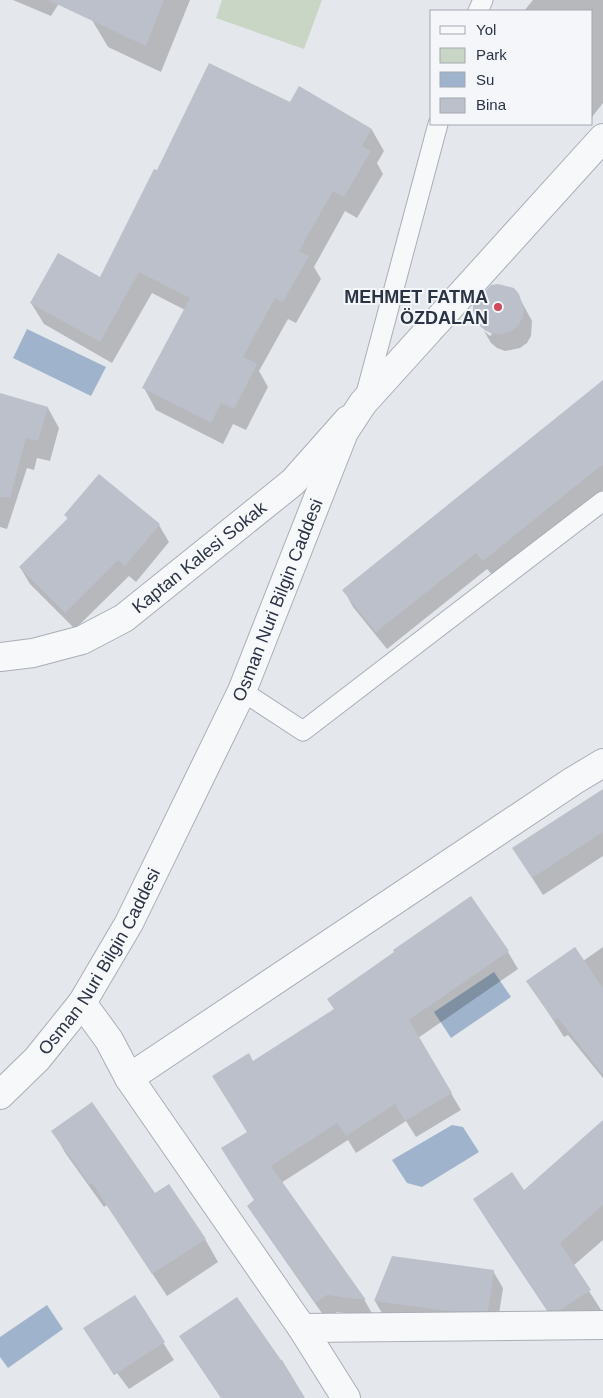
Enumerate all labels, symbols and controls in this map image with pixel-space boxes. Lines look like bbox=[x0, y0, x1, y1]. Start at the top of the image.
legend bbox=[430, 10, 593, 125]
text: Yol bbox=[476, 21, 496, 38]
text: Park bbox=[476, 46, 507, 63]
text: Su bbox=[476, 71, 494, 88]
text: Bina bbox=[476, 96, 507, 113]
place label: MEHMET FATMA ÖZDALAN bbox=[344, 287, 488, 328]
marker: MEHMET FATMA ÖZDALAN bbox=[492, 301, 504, 313]
street label: Osman Nuri Bilgin Caddesi bbox=[228, 496, 327, 705]
street label: Kaptan Kalesi Sokak bbox=[128, 497, 271, 617]
street label: Osman Nuri Bilgin Caddesi bbox=[34, 865, 164, 1059]

